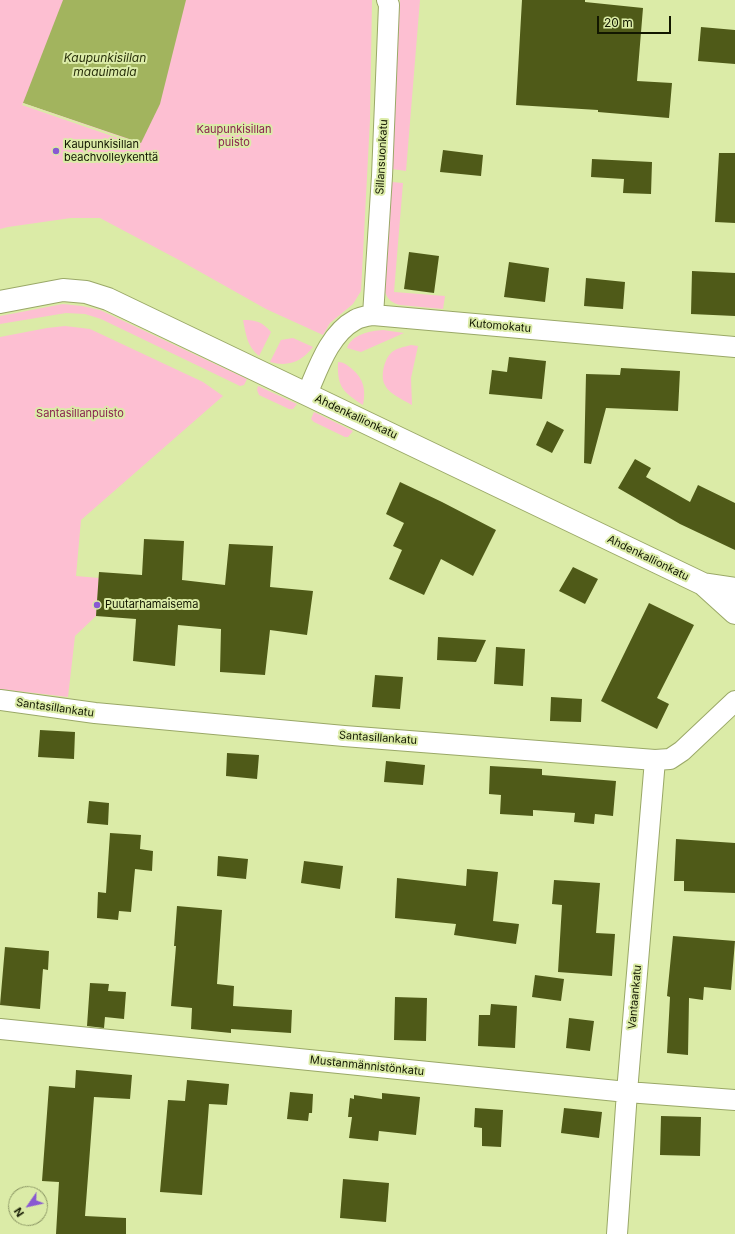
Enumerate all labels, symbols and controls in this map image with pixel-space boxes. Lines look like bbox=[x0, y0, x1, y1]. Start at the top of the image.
scale bar bbox=[599, 8, 673, 34]
text: 20 m bbox=[604, 15, 633, 30]
water label: Kaupunkisillan maauimala bbox=[64, 51, 146, 79]
street label: Sillansuonkatu bbox=[373, 119, 391, 195]
park label: Kaupunkisillan puisto bbox=[197, 123, 271, 149]
place label: Kaupunkisillan beachvolleykenttä bbox=[64, 138, 158, 164]
marker: Kaupunkisillan beachvolleykenttä bbox=[51, 146, 61, 156]
street label: Kutomokatu bbox=[468, 317, 532, 335]
street label: Ahdenkallionkatu bbox=[313, 392, 399, 442]
park label: Santasillanpuisto bbox=[36, 407, 124, 421]
street label: Ahdenkallionkatu bbox=[605, 532, 691, 584]
place label: Puutarhamaisema bbox=[105, 598, 198, 612]
marker: Puutarhamaisema bbox=[92, 600, 102, 610]
street label: Santasillankatu bbox=[15, 696, 95, 720]
street label: Santasillankatu bbox=[338, 729, 418, 747]
street label: Vantaankatu bbox=[626, 964, 644, 1030]
street label: Mustanmännistönkatu bbox=[309, 1053, 425, 1079]
north arrow bbox=[8, 1186, 48, 1226]
text: N bbox=[11, 1205, 27, 1220]

